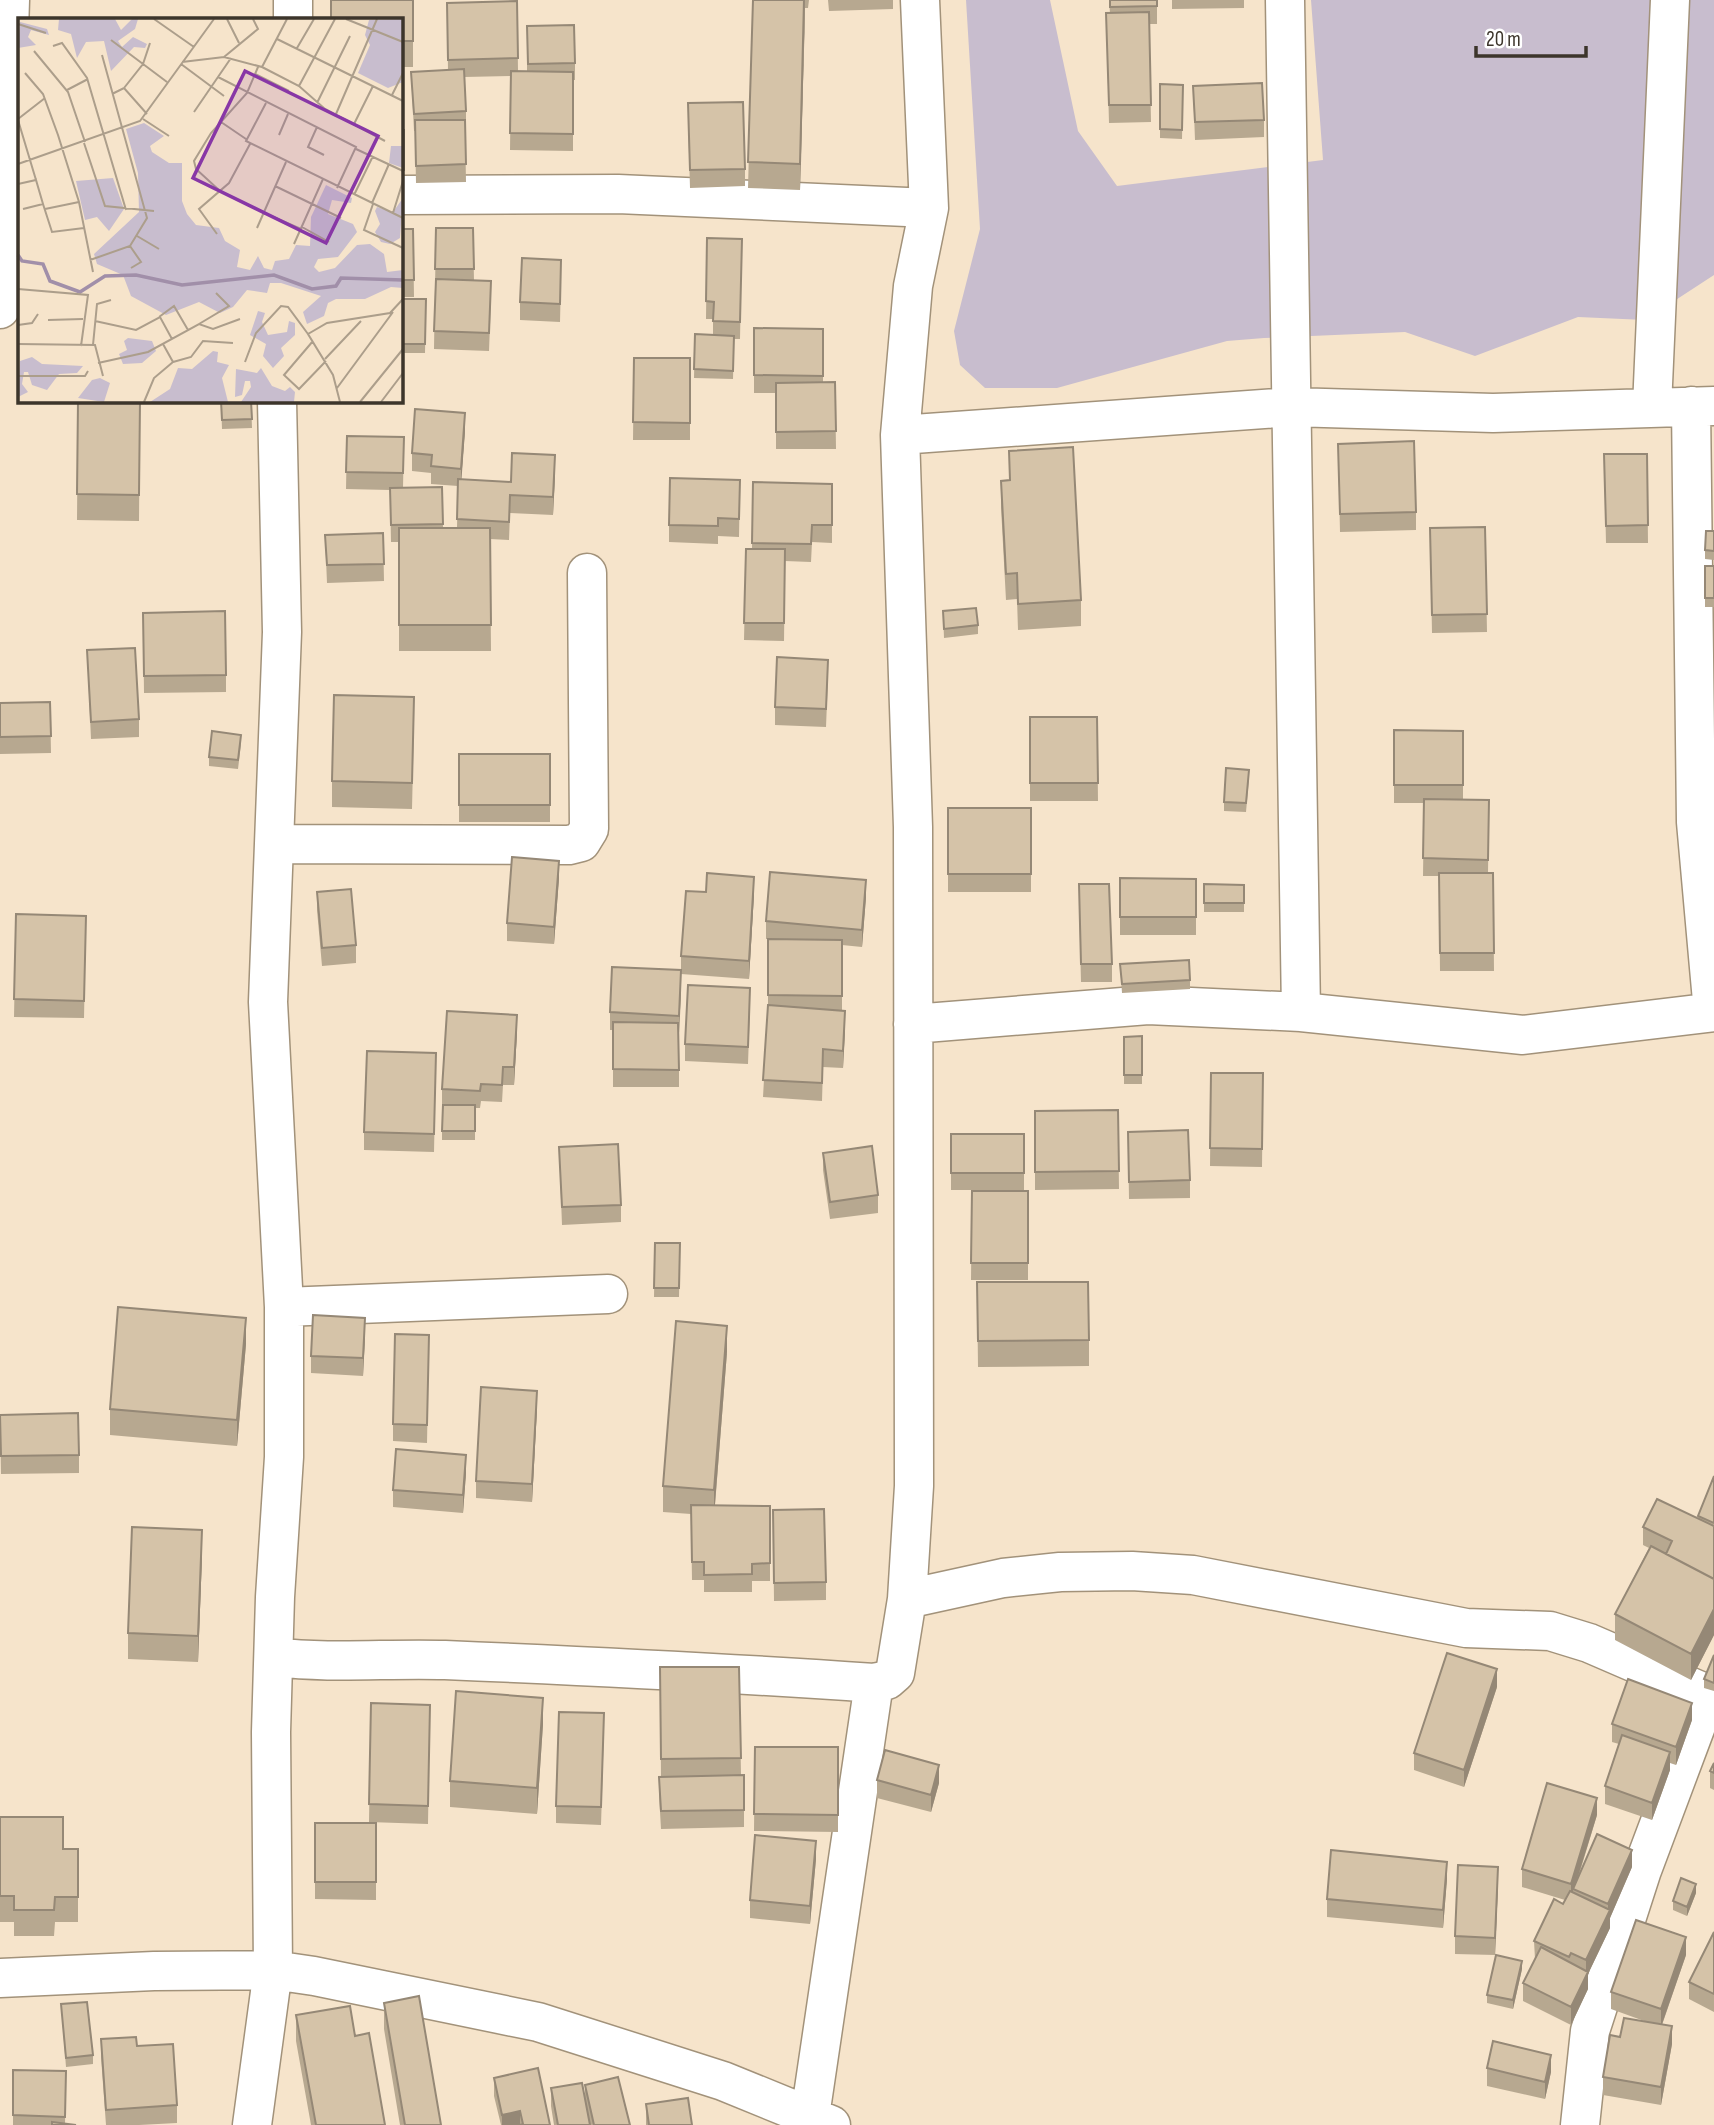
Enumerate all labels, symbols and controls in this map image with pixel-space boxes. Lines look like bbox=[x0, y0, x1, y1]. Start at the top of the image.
scale bar bbox=[1476, 14, 1586, 58]
inset map bbox=[18, 18, 402, 402]
text: 20 m bbox=[1486, 27, 1521, 52]

